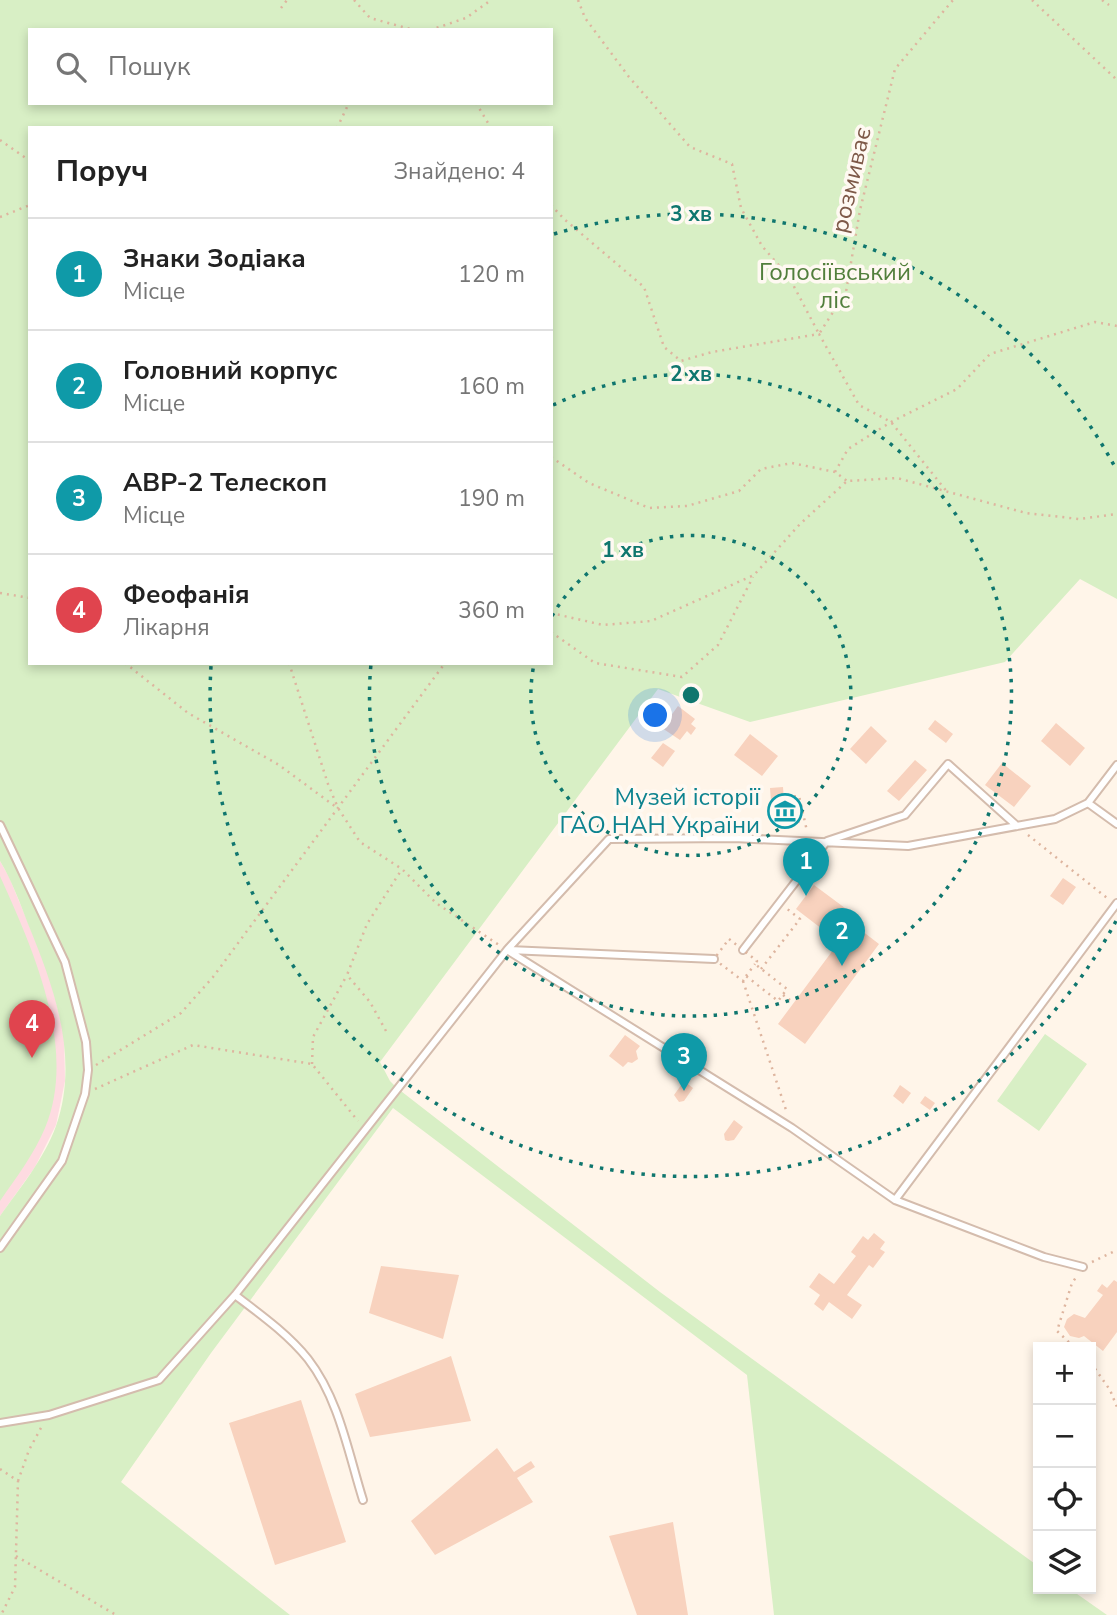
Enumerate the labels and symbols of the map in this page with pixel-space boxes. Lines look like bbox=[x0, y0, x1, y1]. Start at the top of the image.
street label: розмиває bbox=[823, 124, 879, 236]
text: 3 хв bbox=[670, 200, 712, 228]
park label: Голосіївський ліс bbox=[759, 256, 911, 316]
text: 2 хв bbox=[670, 360, 712, 388]
text: 1 хв bbox=[602, 536, 644, 564]
centre of rings bbox=[679, 683, 703, 707]
your location bbox=[638, 698, 672, 732]
place label: Музей історії ГАО НАН України bbox=[560, 781, 761, 841]
museum icon: Музей історії ГАО НАН України bbox=[766, 792, 804, 830]
pin: 1 bbox=[783, 838, 829, 896]
pin: 2 bbox=[819, 908, 865, 966]
pin: 4 bbox=[9, 1000, 55, 1058]
pin: 3 bbox=[661, 1033, 707, 1091]

